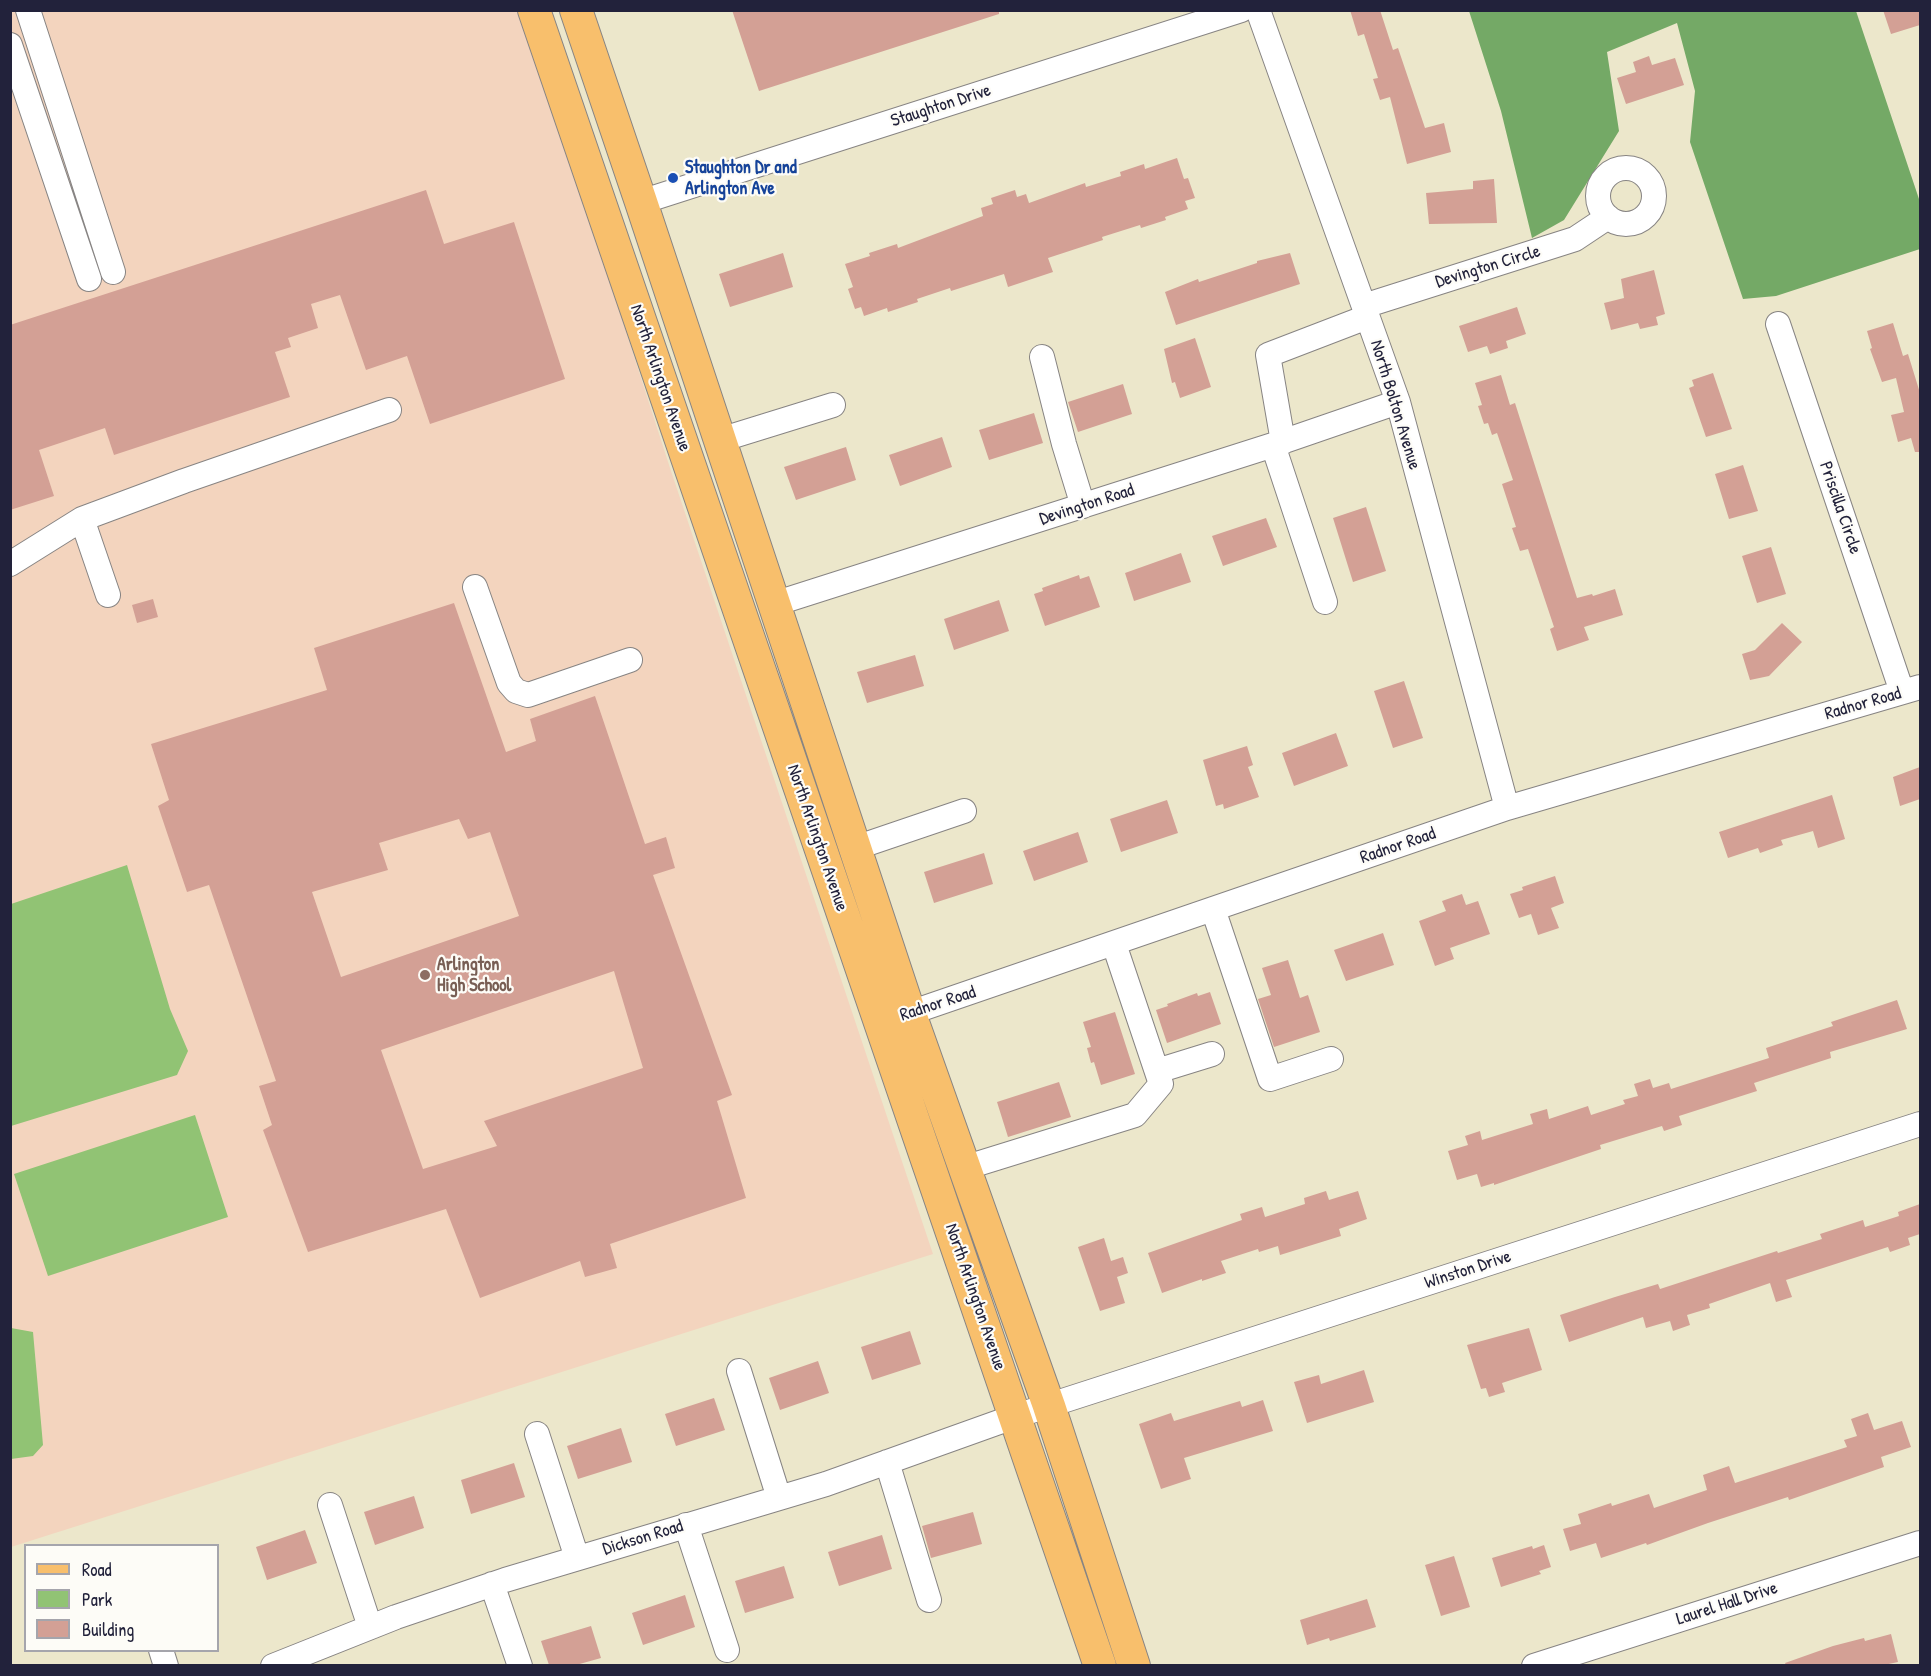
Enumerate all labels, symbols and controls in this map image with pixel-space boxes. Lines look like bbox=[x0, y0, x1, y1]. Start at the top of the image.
street label: Staughton Drive bbox=[888, 80, 994, 132]
place label: Staughton Dr and Arlington Ave bbox=[685, 157, 797, 200]
marker: Staughton Dr and Arlington Ave bbox=[666, 171, 680, 185]
street label: Devington Circle bbox=[1433, 241, 1543, 293]
street label: North Arlington Avenue bbox=[625, 302, 695, 454]
street label: North Bolton Avenue bbox=[1365, 338, 1425, 472]
street label: Priscilla Circle bbox=[1814, 459, 1866, 557]
street label: Devington Road bbox=[1037, 480, 1137, 530]
street label: Radnor Road bbox=[1822, 683, 1904, 725]
street label: North Arlington Avenue bbox=[782, 762, 852, 914]
street label: Radnor Road bbox=[1358, 823, 1438, 869]
place label: Arlington High School bbox=[437, 954, 511, 996]
marker: Arlington High School bbox=[418, 968, 432, 982]
street label: Radnor Road bbox=[897, 982, 979, 1026]
street label: North Arlington Avenue bbox=[940, 1221, 1010, 1373]
street label: Winston Drive bbox=[1422, 1246, 1514, 1294]
street label: Dickson Road bbox=[600, 1516, 686, 1560]
legend bbox=[24, 1544, 219, 1652]
text: Road bbox=[82, 1557, 112, 1582]
street label: Laurel Hall Drive bbox=[1674, 1577, 1780, 1631]
text: Park bbox=[82, 1587, 112, 1612]
text: Building bbox=[82, 1617, 134, 1642]

